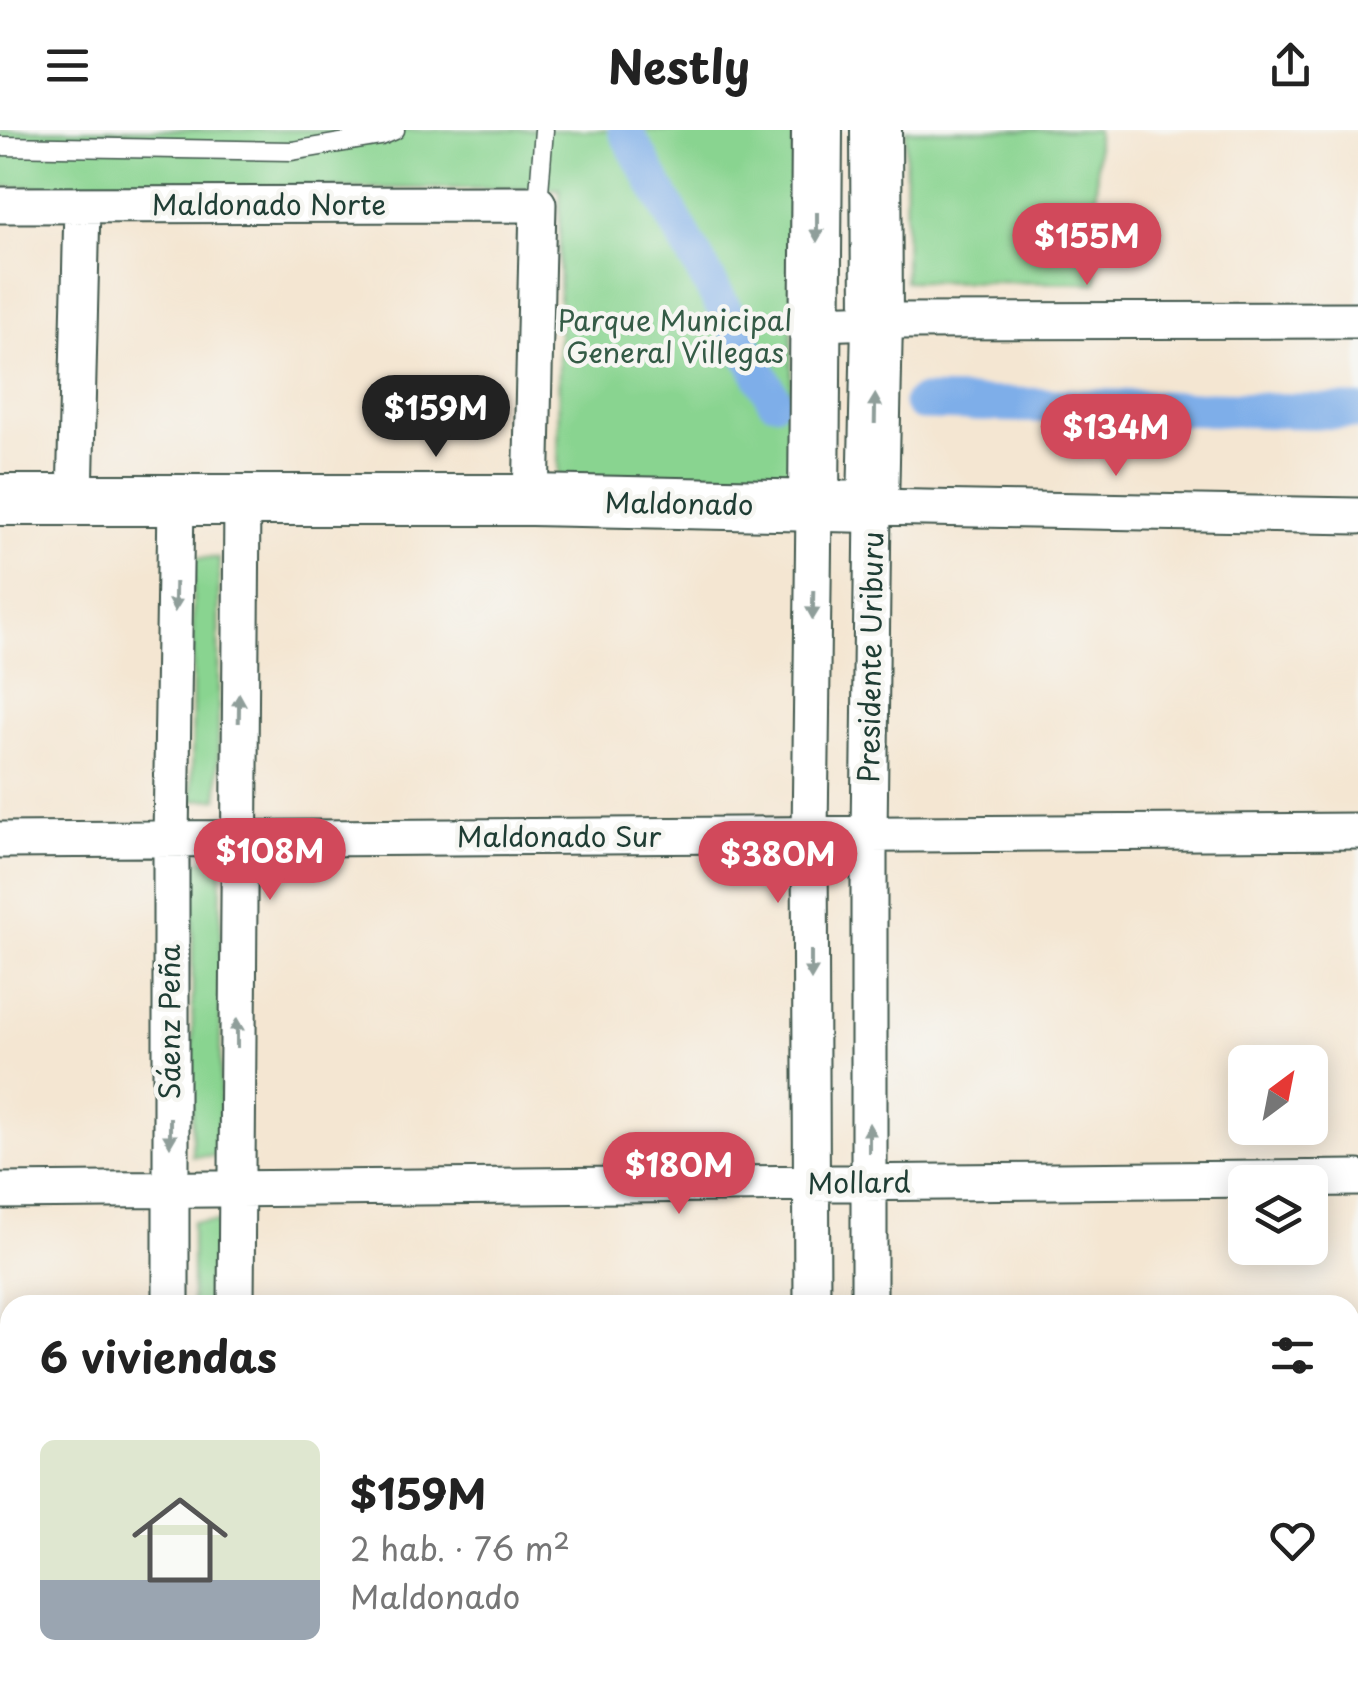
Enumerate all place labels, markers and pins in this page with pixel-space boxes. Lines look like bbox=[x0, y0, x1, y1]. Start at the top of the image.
pin: $155M bbox=[1017, 203, 1157, 288]
pin: $159M bbox=[366, 375, 506, 460]
pin: $134M bbox=[1046, 394, 1186, 479]
pin: $108M bbox=[200, 818, 340, 903]
pin: $380M bbox=[708, 821, 848, 906]
pin: $180M bbox=[609, 1132, 749, 1217]

